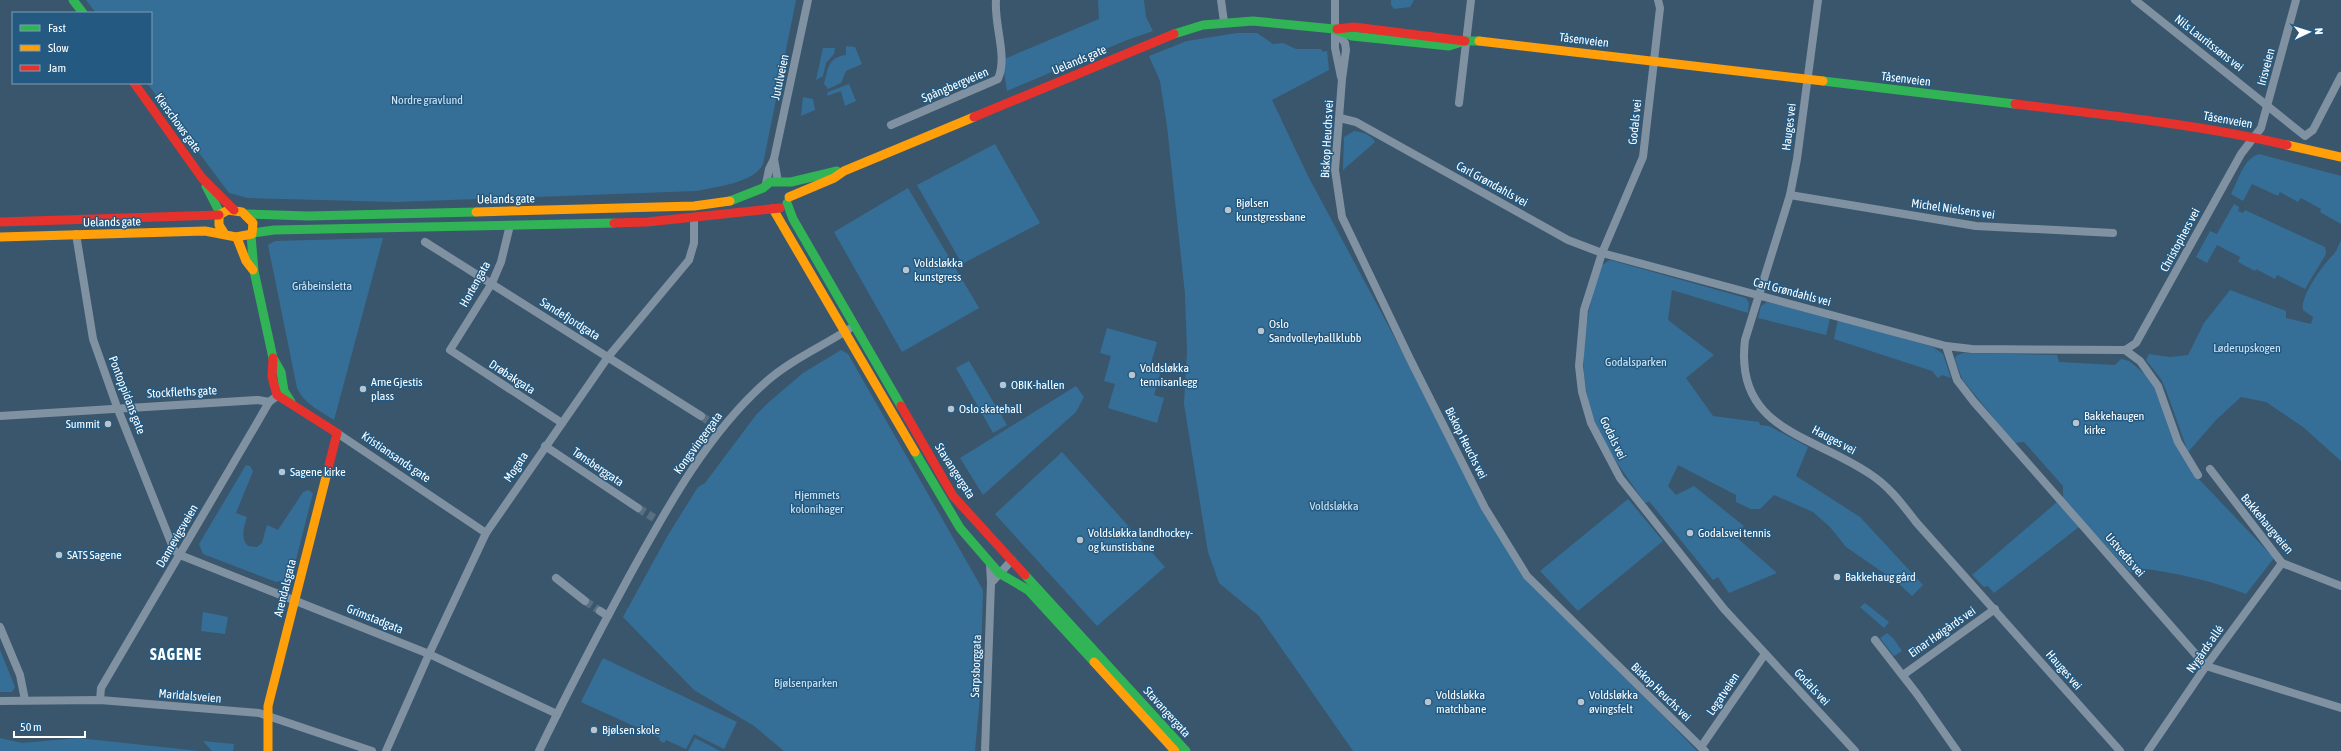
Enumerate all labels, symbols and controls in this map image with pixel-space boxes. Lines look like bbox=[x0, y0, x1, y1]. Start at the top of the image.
legend bbox=[12, 12, 152, 84]
street label: Nils Lauritssøns vei bbox=[2172, 12, 2246, 74]
north arrow bbox=[2289, 12, 2329, 52]
text: Fast bbox=[48, 21, 66, 35]
text: N bbox=[2313, 28, 2325, 35]
street label: Tåsenveien bbox=[1558, 30, 1610, 50]
text: Slow bbox=[48, 41, 69, 55]
street label: Uelands gate bbox=[1050, 42, 1108, 78]
street label: Irisveien bbox=[2254, 47, 2278, 87]
street label: Jutulveien bbox=[768, 53, 792, 101]
text: Jam bbox=[48, 61, 66, 75]
street label: Spångbergveien bbox=[920, 65, 990, 105]
street label: Tåsenveien bbox=[1880, 69, 1932, 89]
street label: Kierschows gate bbox=[152, 91, 204, 155]
park label: Nordre gravlund bbox=[391, 93, 463, 107]
street label: Godals vei bbox=[1626, 99, 1644, 145]
street label: Biskop Heuchs vei bbox=[1318, 100, 1336, 178]
street label: Hauges vei bbox=[1779, 103, 1799, 151]
street label: Tåsenveien bbox=[2202, 109, 2254, 131]
street label: Carl Grøndahls vei bbox=[1454, 159, 1530, 209]
street label: Uelands gate bbox=[477, 191, 535, 207]
place label: Bjølsen kunstgressbane bbox=[1236, 196, 1306, 224]
street label: Michel Nielsens vei bbox=[1910, 196, 1996, 222]
marker: Bjølsen kunstgressbane bbox=[1223, 205, 1233, 215]
street label: Christophers vei bbox=[2157, 206, 2203, 274]
street label: Uelands gate bbox=[83, 214, 141, 230]
place label: Voldsløkka kunstgress bbox=[914, 256, 963, 284]
street label: Hortengata bbox=[457, 259, 493, 309]
marker: Voldsløkka kunstgress bbox=[901, 265, 911, 275]
street label: Carl Grøndahls vei bbox=[1752, 275, 1832, 309]
park label: Gråbeinsletta bbox=[292, 279, 352, 293]
street label: Sandefjordgata bbox=[537, 295, 603, 343]
place label: Oslo Sandvolleyballklubb bbox=[1269, 317, 1362, 345]
marker: Oslo Sandvolleyballklubb bbox=[1256, 326, 1266, 336]
park label: Løderupskogen bbox=[2213, 341, 2281, 355]
street label: Pontoppidans gate bbox=[106, 354, 148, 436]
park label: Godalsparken bbox=[1605, 355, 1667, 369]
street label: Drøbakgata bbox=[486, 357, 538, 397]
place label: Voldsløkka tennisanlegg bbox=[1140, 361, 1198, 389]
marker: Voldsløkka tennisanlegg bbox=[1127, 370, 1137, 380]
place label: Arne Gjestis plass bbox=[371, 375, 423, 403]
place label: OBIK-hallen bbox=[1011, 378, 1065, 392]
marker: OBIK-hallen bbox=[998, 380, 1008, 390]
street label: Stockfleths gate bbox=[147, 383, 217, 401]
marker: Arne Gjestis plass bbox=[358, 384, 368, 394]
place label: Oslo skatehall bbox=[959, 402, 1023, 416]
marker: Oslo skatehall bbox=[946, 404, 956, 414]
street label: Biskop Heuchs vei bbox=[1442, 405, 1490, 481]
street label: Kongsvingergata bbox=[671, 409, 725, 477]
place label: Bakkehaugen kirke bbox=[2084, 409, 2144, 437]
street label: Godals vei bbox=[1597, 415, 1629, 461]
place label: Summit bbox=[66, 417, 101, 431]
marker: Bakkehaugen kirke bbox=[2071, 418, 2081, 428]
marker: Summit bbox=[103, 419, 113, 429]
street label: Hauges vei bbox=[1810, 423, 1858, 457]
street label: Kristiansands gate bbox=[359, 429, 433, 485]
street label: Stavangergata bbox=[932, 441, 978, 501]
street label: Tønsberggata bbox=[570, 445, 626, 489]
street label: Mogata bbox=[501, 449, 531, 485]
place label: Sagene kirke bbox=[290, 465, 346, 479]
marker: Sagene kirke bbox=[277, 467, 287, 477]
park label: Hjemmets kolonihager bbox=[790, 488, 844, 516]
street label: Bakkehaugveien bbox=[2238, 491, 2296, 557]
park label: Voldsløkka bbox=[1310, 499, 1358, 513]
street label: Dannevigsveien bbox=[153, 502, 201, 570]
place label: Voldsløkka landhockey- og kunstisbane bbox=[1088, 526, 1193, 554]
place label: Godalsvei tennis bbox=[1698, 526, 1771, 540]
marker: Godalsvei tennis bbox=[1685, 528, 1695, 538]
street label: Ustvedts vei bbox=[2102, 530, 2148, 580]
marker: Voldsløkka landhockey- og kunstisbane bbox=[1075, 535, 1085, 545]
place label: SATS Sagene bbox=[67, 548, 122, 562]
marker: SATS Sagene bbox=[54, 550, 64, 560]
street label: Arendalsgata bbox=[271, 558, 299, 618]
place label: Bakkehaug gård bbox=[1845, 570, 1916, 584]
marker: Bakkehaug gård bbox=[1832, 572, 1842, 582]
street label: Grimstadgata bbox=[345, 601, 405, 637]
street label: Einar Høigårds vei bbox=[1906, 604, 1978, 660]
street label: Nygårds allé bbox=[2184, 622, 2226, 676]
street label: Sarpsborggata bbox=[968, 634, 984, 698]
district label: SAGENE bbox=[150, 645, 202, 663]
street label: Hauges vei bbox=[2043, 647, 2085, 693]
street label: Biskop Heuchs vei bbox=[1628, 660, 1694, 724]
street label: Godals vei bbox=[1791, 666, 1833, 708]
street label: Legatveien bbox=[1704, 670, 1742, 718]
park label: Bjølsenparken bbox=[774, 676, 838, 690]
street label: Stavangergata bbox=[1141, 684, 1193, 740]
street label: Maridalsveien bbox=[158, 686, 222, 706]
place label: Voldsløkka matchbane bbox=[1436, 688, 1486, 716]
place label: Voldsløkka øvingsfelt bbox=[1589, 688, 1638, 716]
marker: Voldsløkka matchbane bbox=[1423, 697, 1433, 707]
marker: Voldsløkka øvingsfelt bbox=[1576, 697, 1586, 707]
scale bar bbox=[14, 713, 85, 739]
text: 50 m bbox=[20, 720, 42, 734]
place label: Bjølsen skole bbox=[602, 723, 660, 737]
marker: Bjølsen skole bbox=[589, 725, 599, 735]

